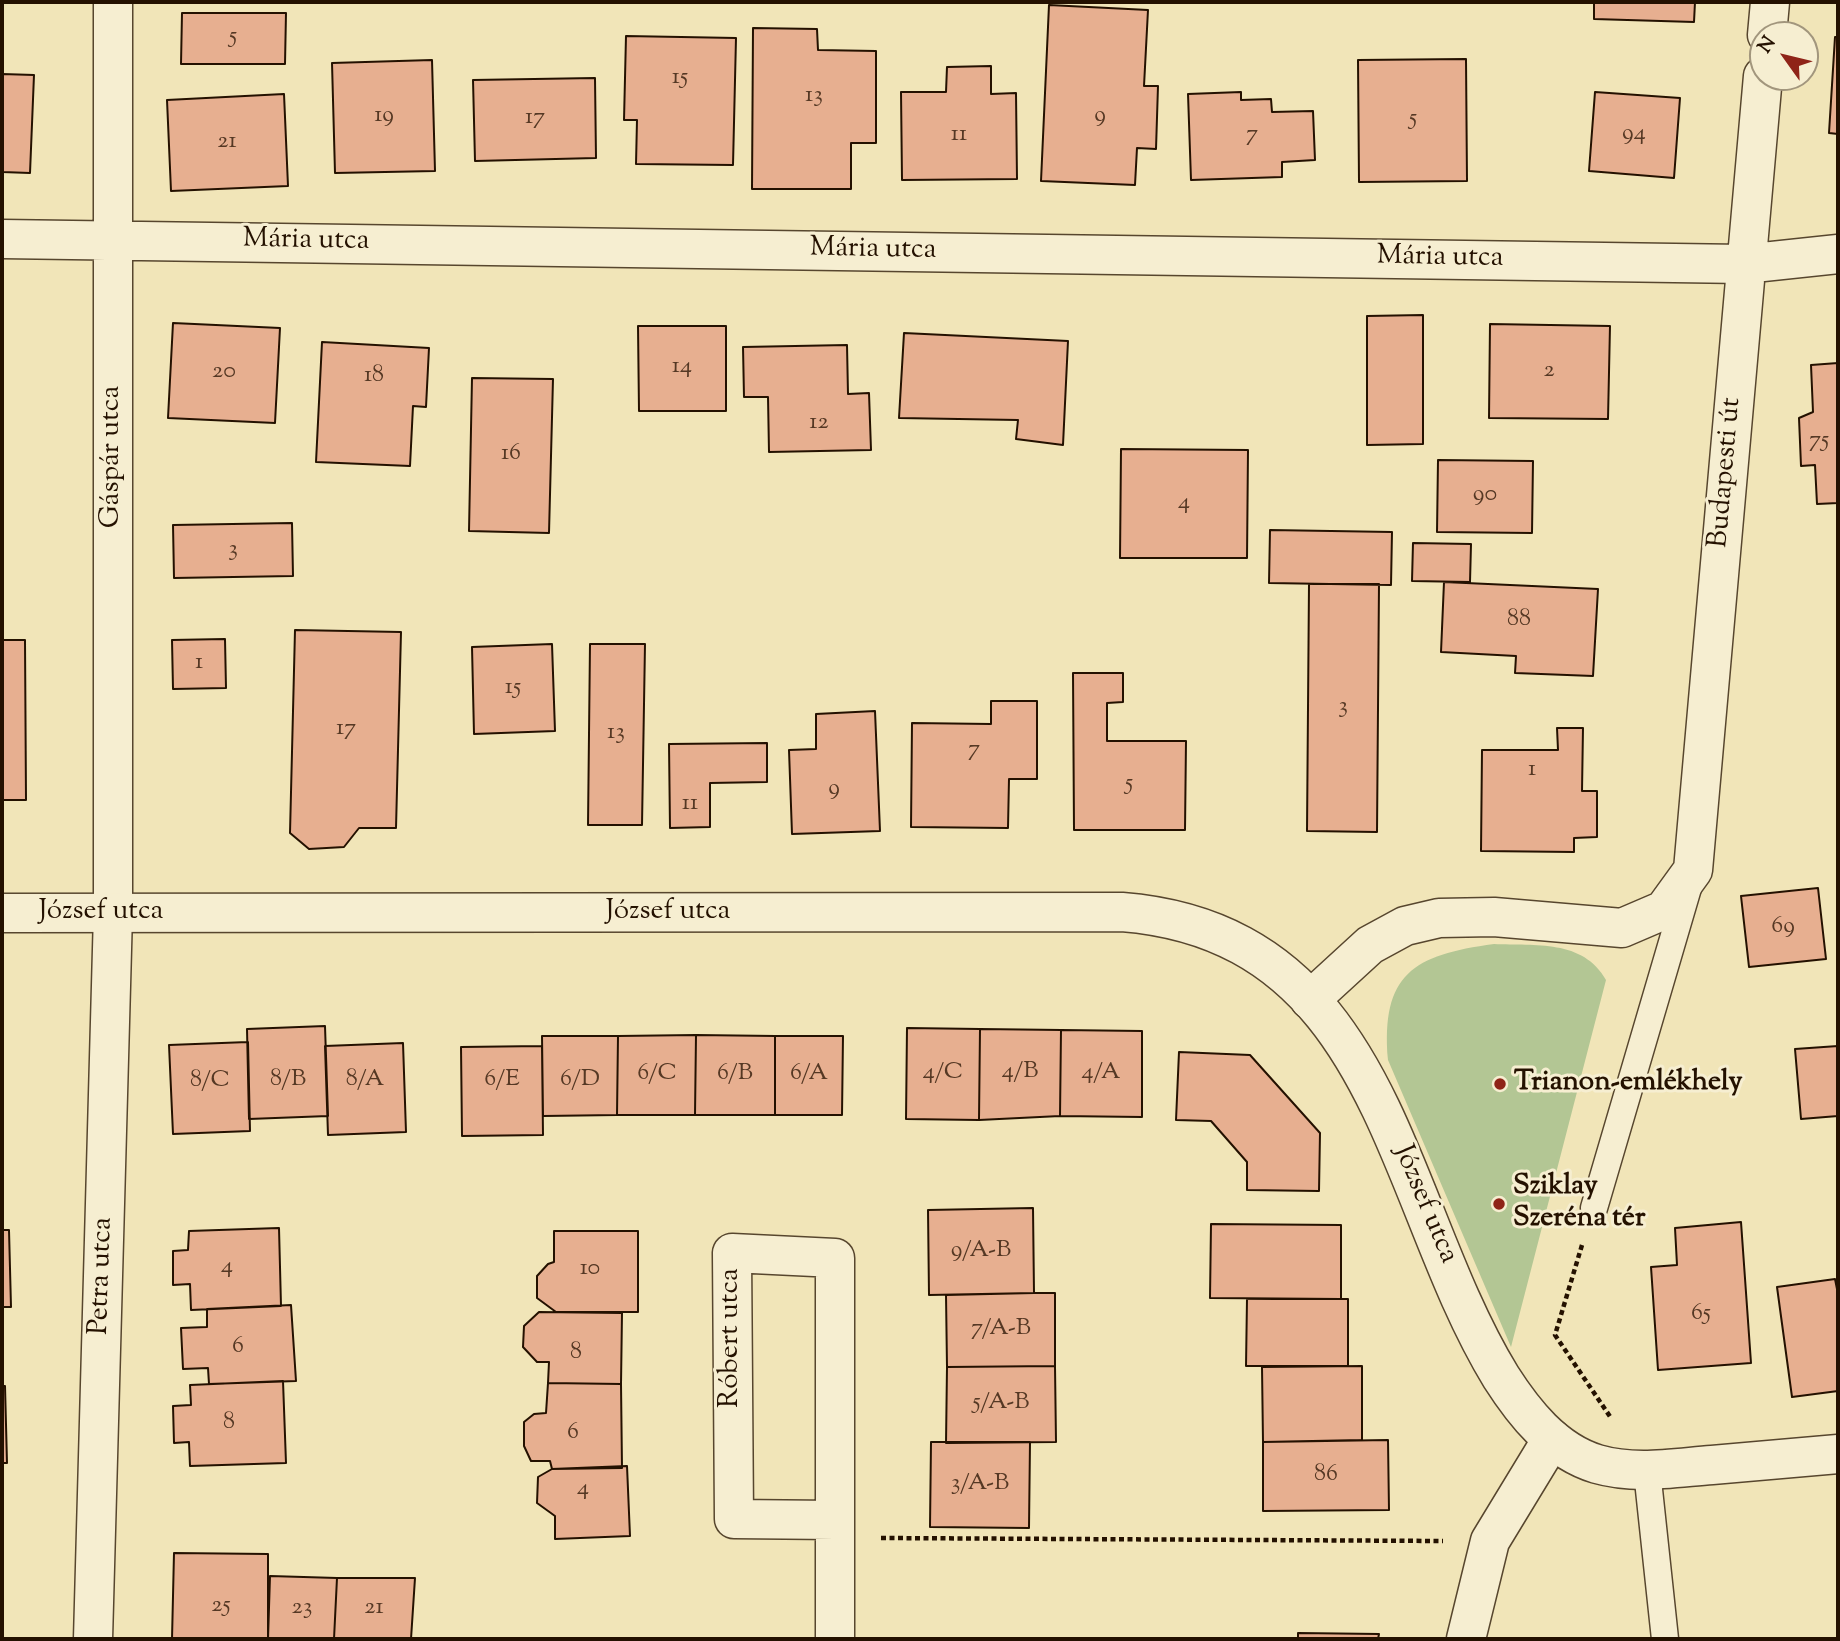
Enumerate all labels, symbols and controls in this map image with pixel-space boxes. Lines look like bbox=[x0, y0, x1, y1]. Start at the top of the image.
north arrow bbox=[1749, 21, 1819, 91]
house number: 5 bbox=[229, 24, 237, 52]
text: N bbox=[1752, 31, 1783, 59]
house number: 15 bbox=[672, 65, 688, 93]
house number: 13 bbox=[805, 83, 823, 111]
house number: 19 bbox=[374, 103, 394, 131]
house number: 9 bbox=[1094, 103, 1106, 131]
house number: 17 bbox=[525, 105, 545, 133]
house number: 5 bbox=[1409, 106, 1417, 134]
house number: 94 bbox=[1622, 121, 1646, 149]
house number: 11 bbox=[951, 122, 967, 150]
house number: 7 bbox=[1246, 122, 1258, 150]
house number: 21 bbox=[217, 129, 237, 157]
street label: Mária utca bbox=[242, 224, 370, 260]
street label: Mária utca bbox=[809, 233, 937, 269]
street label: Mária utca bbox=[1376, 241, 1504, 277]
house number: 14 bbox=[672, 354, 692, 382]
house number: 2 bbox=[1543, 358, 1555, 386]
house number: 20 bbox=[212, 359, 236, 387]
house number: 18 bbox=[364, 363, 384, 391]
street label: Gáspár utca bbox=[96, 386, 130, 528]
street label: Budapesti út bbox=[1704, 396, 1750, 550]
house number: 12 bbox=[809, 410, 829, 438]
house number: 75 bbox=[1809, 428, 1829, 456]
house number: 16 bbox=[501, 441, 521, 469]
house number: 90 bbox=[1473, 482, 1497, 510]
house number: 4 bbox=[1178, 490, 1190, 518]
house number: 3 bbox=[228, 537, 238, 565]
house number: 88 bbox=[1507, 607, 1531, 635]
house number: 1 bbox=[195, 650, 203, 678]
house number: 15 bbox=[505, 675, 521, 703]
house number: 3 bbox=[1338, 694, 1348, 722]
house number: 17 bbox=[336, 716, 356, 744]
house number: 13 bbox=[607, 720, 625, 748]
house number: 7 bbox=[968, 737, 980, 765]
house number: 1 bbox=[1528, 757, 1536, 785]
house number: 5 bbox=[1125, 771, 1133, 799]
house number: 9 bbox=[828, 776, 840, 804]
house number: 11 bbox=[682, 791, 698, 819]
street label: József utca bbox=[39, 896, 163, 930]
street label: József utca bbox=[606, 896, 730, 930]
house number: 69 bbox=[1771, 914, 1795, 942]
house number: 4/B bbox=[1002, 1059, 1038, 1087]
house number: 4/C bbox=[923, 1060, 963, 1088]
house number: 4/A bbox=[1082, 1060, 1120, 1088]
house number: 6/C bbox=[637, 1061, 677, 1089]
house number: 6/B bbox=[717, 1061, 753, 1089]
house number: 6/A bbox=[790, 1061, 828, 1089]
house number: 8/B bbox=[270, 1067, 306, 1095]
house number: 8/A bbox=[346, 1067, 384, 1095]
house number: 6/E bbox=[484, 1067, 520, 1095]
house number: 6/D bbox=[560, 1067, 600, 1095]
place label: Trianon-emlékhely bbox=[1514, 1067, 1742, 1101]
house number: 8/C bbox=[190, 1068, 230, 1096]
marker: Trianon-emlékhely bbox=[1492, 1076, 1508, 1092]
street label: József utca bbox=[1384, 1141, 1464, 1269]
place label: Sziklay Szeréna tér bbox=[1513, 1171, 1645, 1237]
marker: Sziklay Szeréna tér bbox=[1491, 1196, 1507, 1212]
street label: Petra utca bbox=[84, 1217, 122, 1335]
house number: 9/A-B bbox=[951, 1238, 1011, 1266]
house number: 4 bbox=[221, 1254, 233, 1282]
house number: 10 bbox=[580, 1256, 600, 1284]
street label: Róbert utca bbox=[715, 1268, 749, 1408]
house number: 65 bbox=[1691, 1301, 1711, 1329]
house number: 7/A-B bbox=[971, 1316, 1031, 1344]
house number: 6 bbox=[232, 1334, 244, 1362]
house number: 8 bbox=[570, 1340, 582, 1368]
house number: 5/A-B bbox=[973, 1390, 1029, 1418]
house number: 8 bbox=[223, 1410, 235, 1438]
house number: 6 bbox=[567, 1420, 579, 1448]
house number: 86 bbox=[1314, 1462, 1338, 1490]
house number: 3/A-B bbox=[951, 1471, 1009, 1499]
house number: 4 bbox=[577, 1476, 589, 1504]
house number: 25 bbox=[211, 1593, 231, 1621]
house number: 23 bbox=[292, 1595, 312, 1623]
house number: 21 bbox=[364, 1595, 384, 1623]

